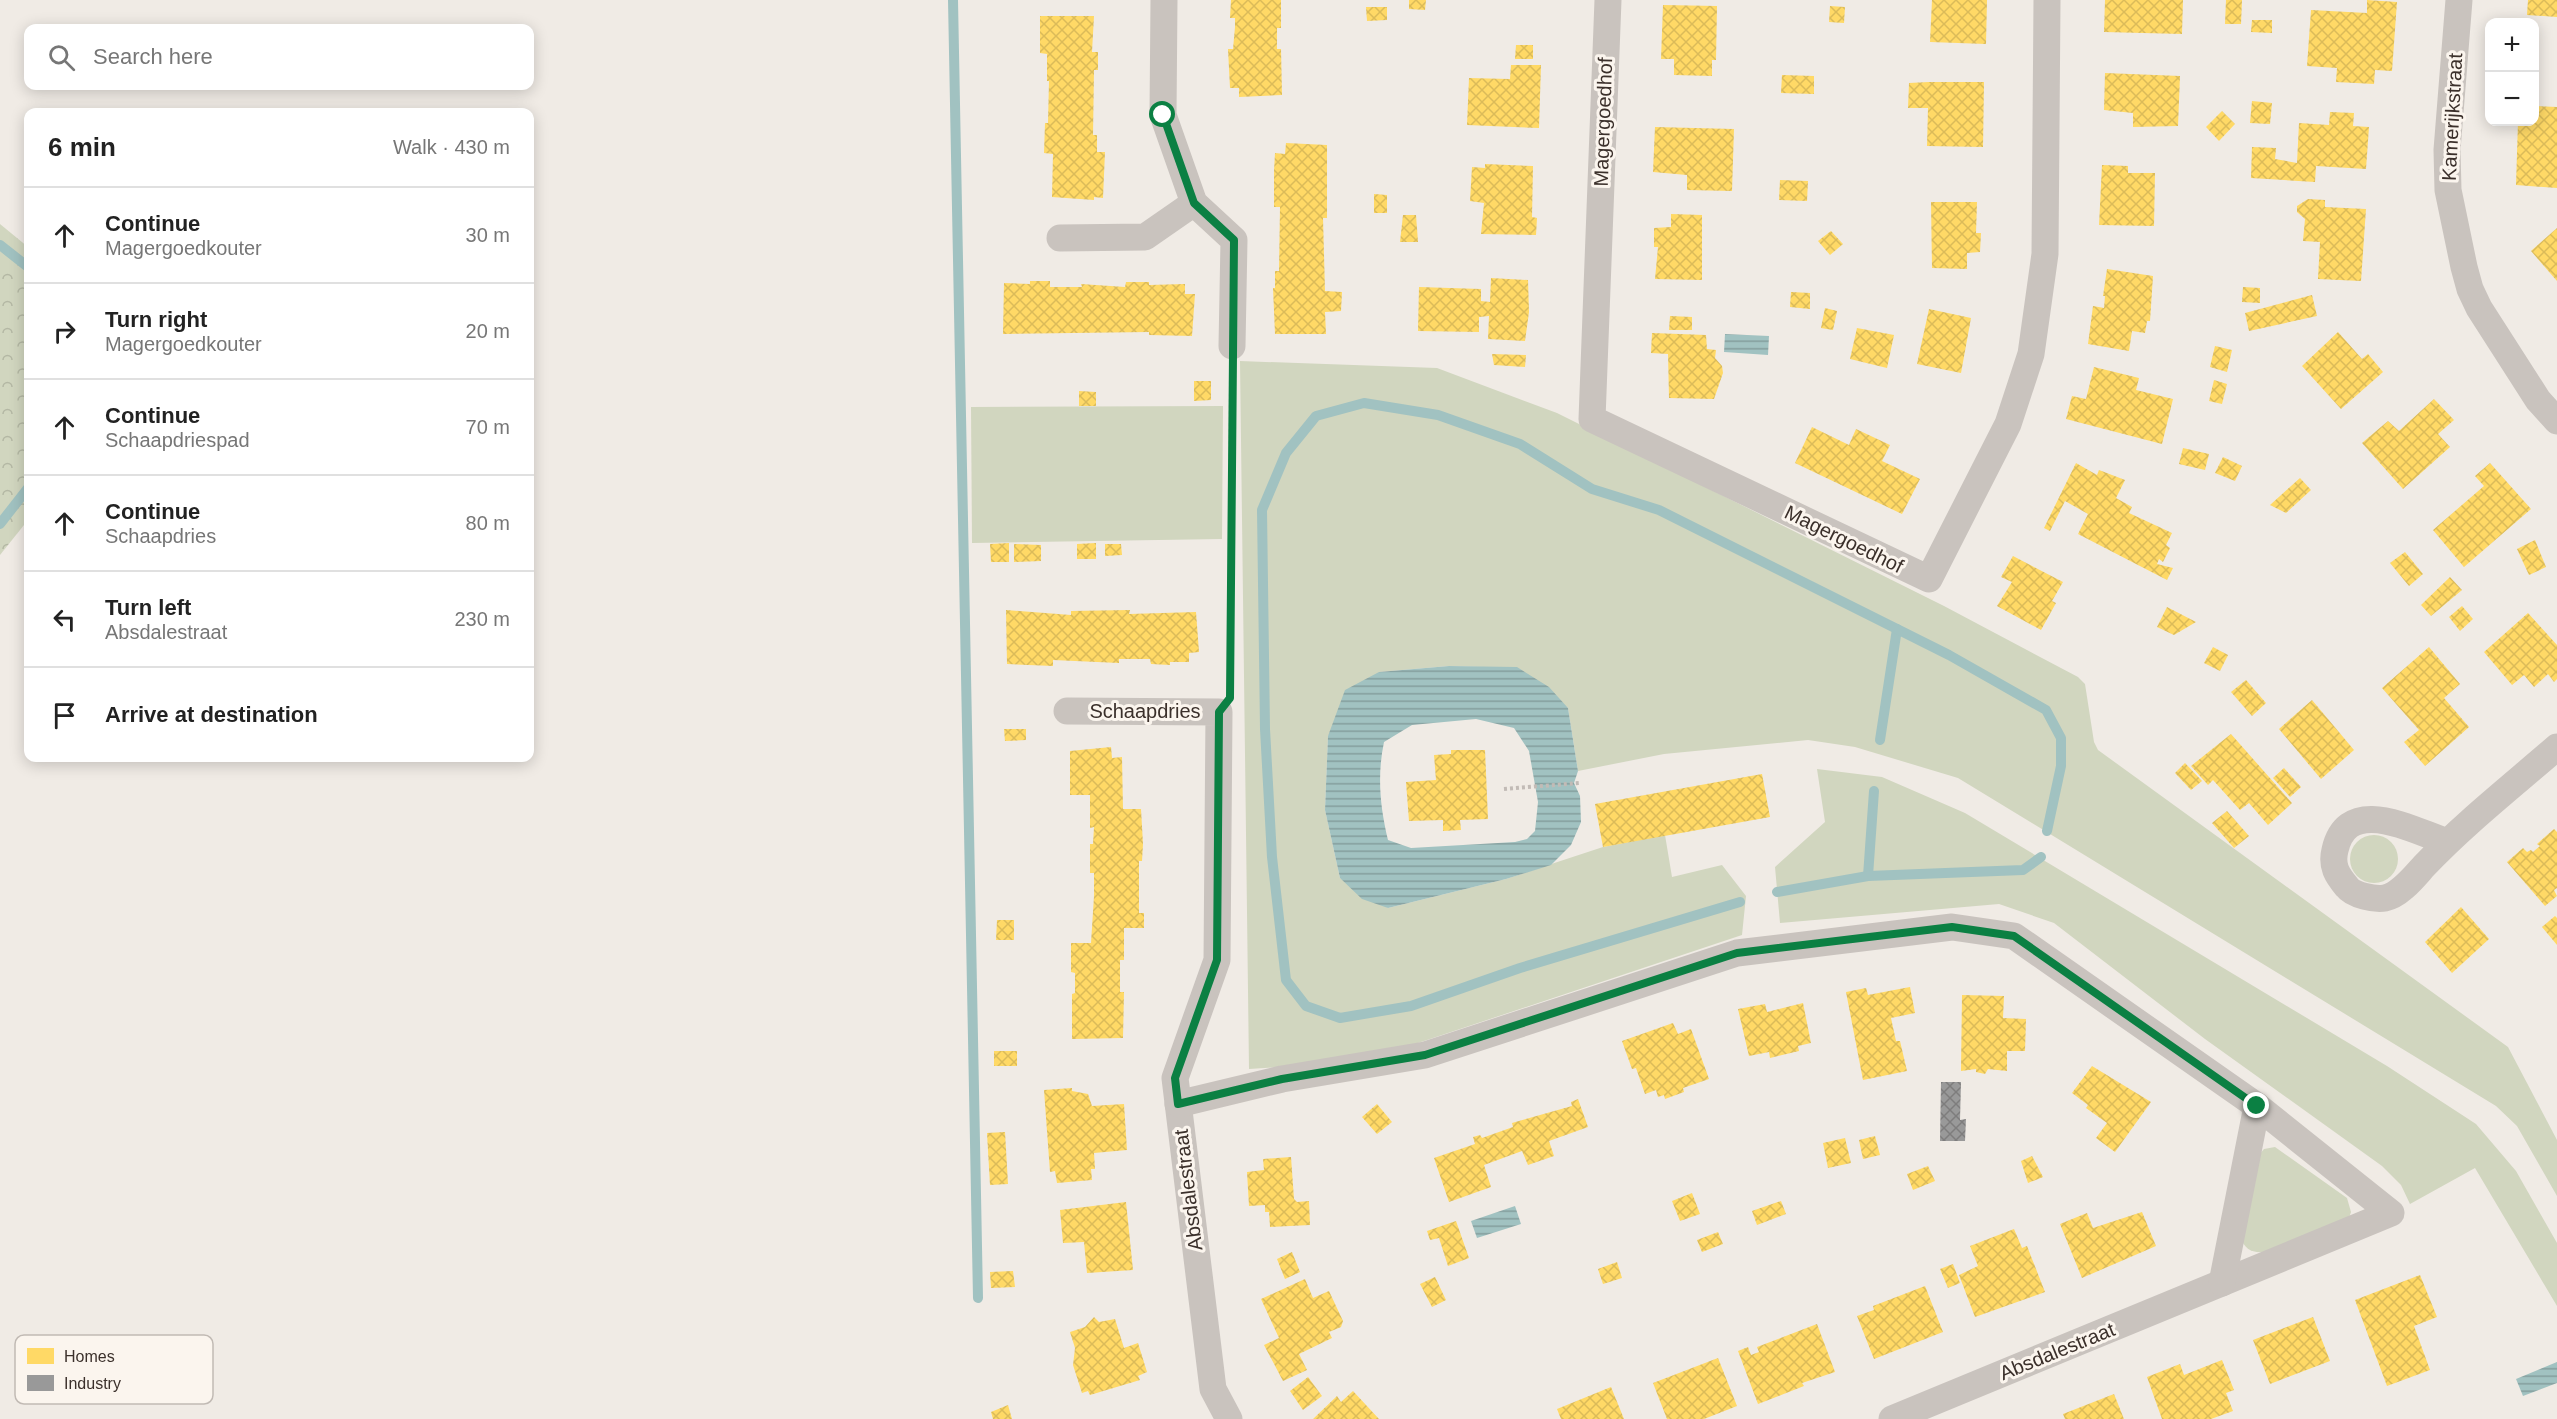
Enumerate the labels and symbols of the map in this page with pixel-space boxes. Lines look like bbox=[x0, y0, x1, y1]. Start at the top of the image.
street label: Kamerijkstraat bbox=[2438, 52, 2466, 181]
street label: Magergoedhof bbox=[1590, 57, 1616, 187]
route start bbox=[1149, 101, 1175, 127]
street label: Magergoedhof bbox=[1781, 501, 1907, 577]
street label: Schaapdries bbox=[1089, 700, 1201, 722]
route end bbox=[2243, 1092, 2269, 1118]
street label: Absdalestraat bbox=[1170, 1128, 1206, 1252]
street label: Absdalestraat bbox=[1996, 1318, 2118, 1384]
legend bbox=[15, 1335, 213, 1404]
text: Homes bbox=[64, 1348, 115, 1365]
text: Industry bbox=[64, 1375, 121, 1392]

